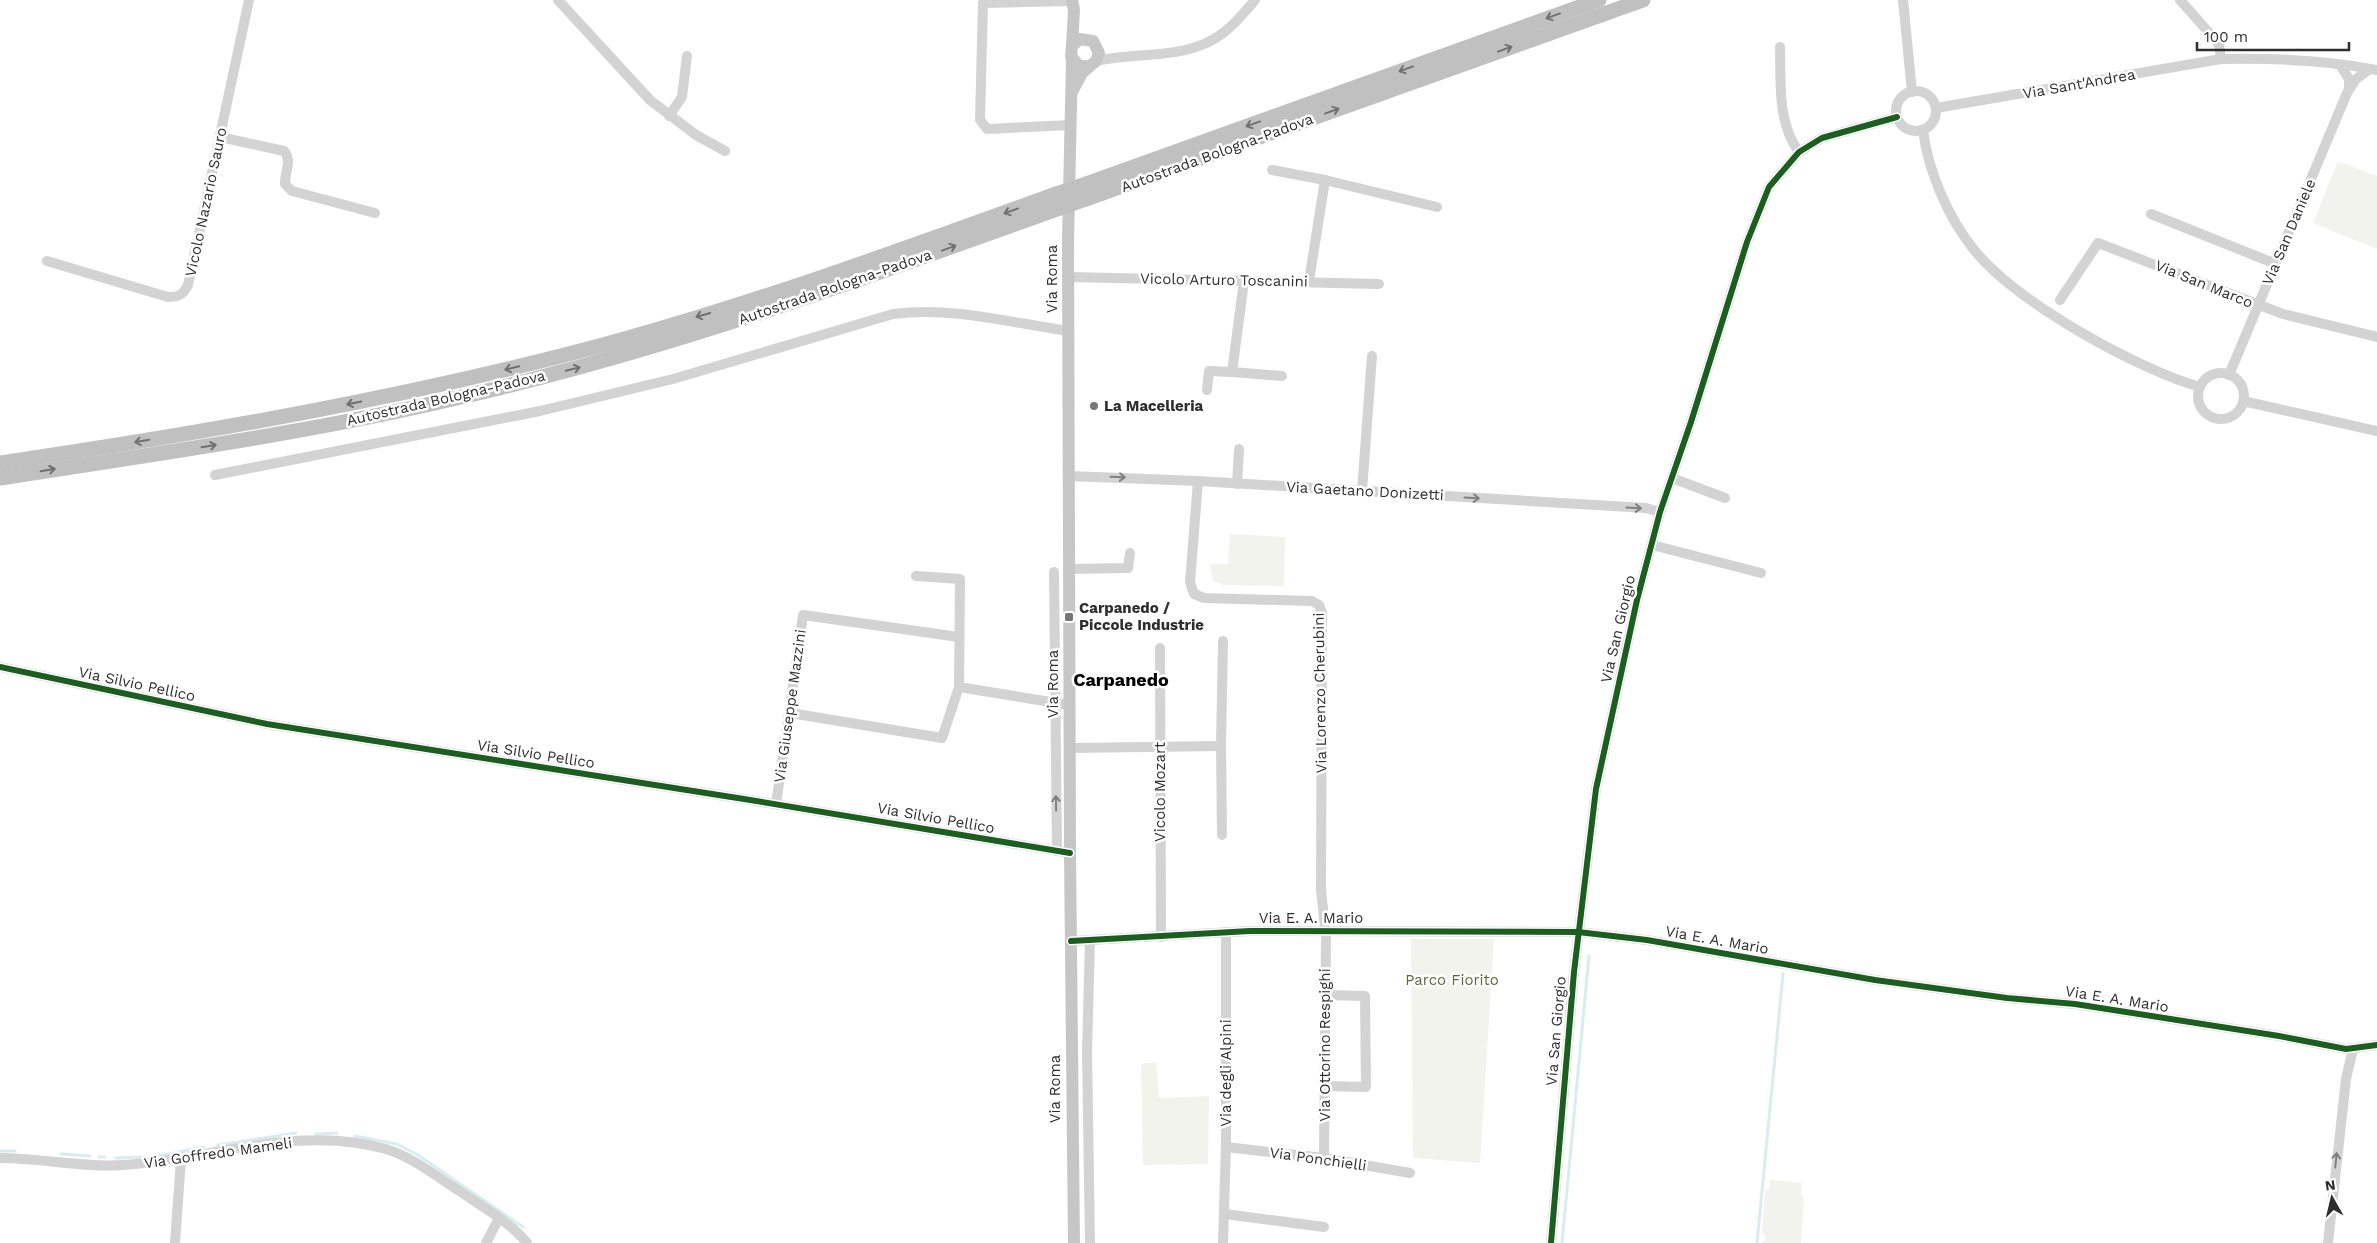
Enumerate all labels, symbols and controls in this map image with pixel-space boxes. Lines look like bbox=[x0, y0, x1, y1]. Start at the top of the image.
one-way arrow bbox=[1546, 12, 1562, 21]
scale bar bbox=[2197, 20, 2350, 52]
text: 100 m bbox=[2204, 28, 2248, 46]
one-way arrow bbox=[1497, 44, 1513, 53]
one-way arrow bbox=[1399, 65, 1414, 74]
street label: Via Sant'Andrea bbox=[2021, 65, 2137, 103]
one-way arrow bbox=[1324, 106, 1340, 115]
street label: Autostrada Bologna-Padova bbox=[1118, 110, 1316, 196]
one-way arrow bbox=[1246, 120, 1261, 129]
street label: Vicolo Nazario Sauro bbox=[181, 126, 231, 278]
street label: Via San Daniele bbox=[2258, 176, 2320, 288]
one-way arrow bbox=[1003, 206, 1019, 216]
one-way arrow bbox=[940, 243, 956, 252]
street label: Via Roma bbox=[1043, 244, 1061, 313]
street label: Autostrada Bologna-Padova bbox=[736, 245, 934, 329]
street label: Via San Marco bbox=[2152, 256, 2256, 312]
street label: Vicolo Arturo Toscanini bbox=[1140, 270, 1308, 290]
one-way arrow bbox=[695, 311, 711, 321]
one-way arrow bbox=[505, 363, 521, 373]
one-way arrow bbox=[565, 363, 581, 373]
street label: Autostrada Bologna-Padova bbox=[345, 366, 548, 430]
place label: La Macelleria bbox=[1104, 397, 1204, 415]
one-way arrow bbox=[346, 398, 362, 408]
marker: La Macelleria bbox=[1088, 400, 1100, 412]
one-way arrow bbox=[135, 437, 151, 447]
one-way arrow bbox=[200, 440, 216, 450]
one-way arrow bbox=[40, 465, 56, 475]
one-way arrow bbox=[1110, 473, 1126, 482]
street label: Via Gaetano Donizetti bbox=[1286, 478, 1444, 504]
one-way arrow bbox=[1464, 493, 1480, 502]
one-way arrow bbox=[1626, 503, 1642, 512]
street label: Via San Giorgio bbox=[1597, 573, 1639, 685]
place label: Carpanedo / Piccole Industrie bbox=[1079, 599, 1204, 634]
marker: Carpanedo / Piccole Industrie bbox=[1063, 611, 1075, 623]
street label: Via Lorenzo Cherubini bbox=[1310, 612, 1330, 774]
street label: Via Giuseppe Mazzini bbox=[770, 628, 810, 784]
street label: Via Roma bbox=[1044, 649, 1062, 718]
street label: Via Silvio Pellico bbox=[77, 663, 197, 705]
district label: Carpanedo bbox=[1073, 669, 1169, 690]
street label: Via Silvio Pellico bbox=[476, 736, 596, 772]
street label: Vicolo Mozart bbox=[1151, 741, 1169, 842]
one-way arrow bbox=[1051, 795, 1061, 812]
street label: Via Silvio Pellico bbox=[876, 799, 996, 837]
street label: Via E. A. Mario bbox=[1259, 909, 1363, 927]
street label: Via E. A. Mario bbox=[1664, 922, 1770, 958]
street label: Via Ottorino Respighi bbox=[1316, 968, 1334, 1122]
park label: Parco Fiorito bbox=[1405, 971, 1499, 989]
street label: Via San Giorgio bbox=[1542, 975, 1570, 1087]
street label: Via E. A. Mario bbox=[2064, 982, 2170, 1016]
street label: Via degli Alpini bbox=[1217, 1019, 1235, 1127]
street label: Via Roma bbox=[1046, 1054, 1064, 1123]
street label: Via Goffredo Mameli bbox=[143, 1134, 293, 1172]
street label: Via Ponchielli bbox=[1268, 1143, 1368, 1175]
one-way arrow bbox=[2332, 1152, 2341, 1168]
north arrow bbox=[2307, 1173, 2357, 1223]
text: N bbox=[2324, 1176, 2336, 1194]

